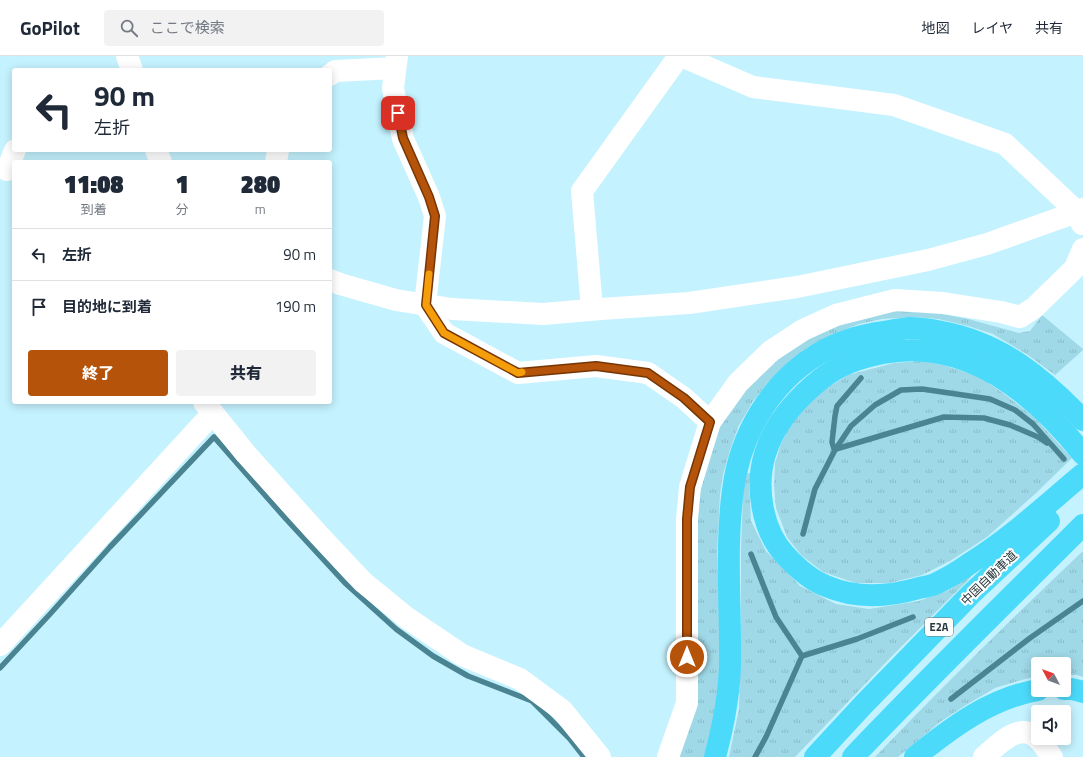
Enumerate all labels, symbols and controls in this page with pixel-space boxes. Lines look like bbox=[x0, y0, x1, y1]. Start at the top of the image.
search box bbox=[104, 10, 384, 46]
text: GoPilot bbox=[20, 13, 80, 42]
text: ここで検索 bbox=[150, 16, 225, 39]
icon: search bbox=[118, 17, 140, 39]
text: 地図 bbox=[921, 17, 949, 38]
text: レイヤ bbox=[971, 17, 1013, 38]
text: 共有 bbox=[1035, 17, 1063, 38]
text: 90 m bbox=[94, 74, 155, 117]
icon: left bbox=[28, 84, 80, 136]
pin bbox=[381, 96, 415, 130]
icon: arrive bbox=[387, 102, 409, 124]
text: 左折 bbox=[94, 114, 130, 141]
text: 11:08 bbox=[64, 166, 124, 202]
text: 1 bbox=[175, 166, 189, 202]
text: 280 bbox=[241, 166, 280, 202]
text: 到着 bbox=[81, 199, 107, 219]
text: 分 bbox=[176, 199, 189, 219]
text: m bbox=[255, 199, 266, 219]
text: 左折 bbox=[62, 243, 92, 266]
text: 90 m bbox=[283, 243, 316, 266]
icon: left bbox=[28, 244, 50, 266]
text: 目的地に到着 bbox=[62, 295, 152, 318]
text: 190 m bbox=[275, 295, 316, 318]
icon: arrive bbox=[28, 296, 50, 318]
button: 終了 bbox=[28, 350, 168, 396]
button: 共有 bbox=[176, 350, 316, 396]
street label: 中国自動車道 bbox=[956, 546, 1021, 609]
road number: E2A bbox=[925, 618, 953, 636]
position arrow bbox=[666, 636, 708, 678]
north arrow bbox=[1031, 657, 1071, 697]
map controls bbox=[1031, 657, 1071, 745]
button: sound bbox=[1031, 705, 1071, 745]

